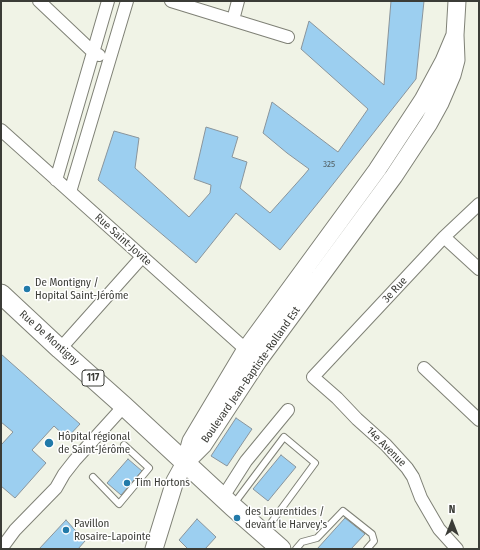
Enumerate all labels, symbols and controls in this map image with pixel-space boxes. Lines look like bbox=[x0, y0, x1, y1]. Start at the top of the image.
house number: 325 bbox=[323, 159, 335, 169]
street label: Rue Saint-Jovite bbox=[92, 211, 154, 269]
street label: 3e Rue bbox=[380, 274, 410, 306]
place label: De Montigny / Hopital Saint-Jérôme bbox=[35, 276, 129, 302]
marker: De Montigny / Hopital Saint-Jérôme bbox=[22, 284, 32, 294]
street label: Boulevard Jean-Baptiste-Rolland Est bbox=[199, 304, 303, 446]
street label: Rue De Montigny bbox=[16, 308, 82, 368]
road number: 117 bbox=[82, 370, 104, 386]
street label: 14e Avenue bbox=[363, 424, 409, 470]
place label: Hôpital régional de Saint-Jérôme bbox=[58, 430, 130, 456]
marker: Hôpital régional de Saint-Jérôme bbox=[43, 437, 55, 449]
place label: Tim Hortons bbox=[135, 476, 190, 490]
marker: Tim Hortons bbox=[122, 478, 132, 488]
north arrow bbox=[432, 502, 472, 542]
text: N bbox=[449, 503, 455, 516]
place label: des Laurentides / devant le Harvey's bbox=[245, 505, 327, 531]
marker: des Laurentides / devant le Harvey's bbox=[232, 513, 242, 523]
place label: Pavillon Rosaire-Lapointe bbox=[74, 517, 151, 543]
marker: Pavillon Rosaire-Lapointe bbox=[61, 525, 71, 535]

